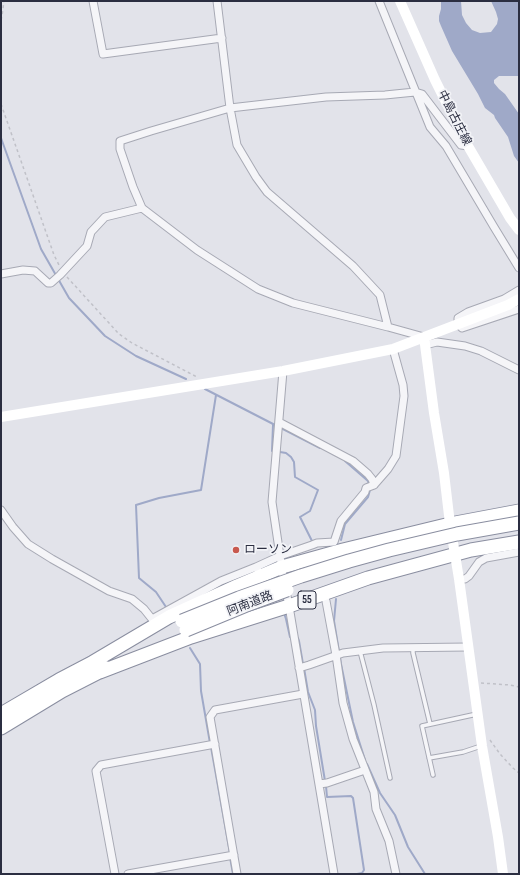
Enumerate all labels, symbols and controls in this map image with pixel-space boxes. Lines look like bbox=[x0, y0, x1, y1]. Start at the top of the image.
street label: 中島古庄線 bbox=[434, 88, 474, 148]
place label: ローソン bbox=[244, 543, 292, 557]
marker: ローソン bbox=[231, 545, 241, 555]
street label: 阿南道路 bbox=[225, 589, 275, 619]
road number: 55 bbox=[298, 591, 316, 609]

